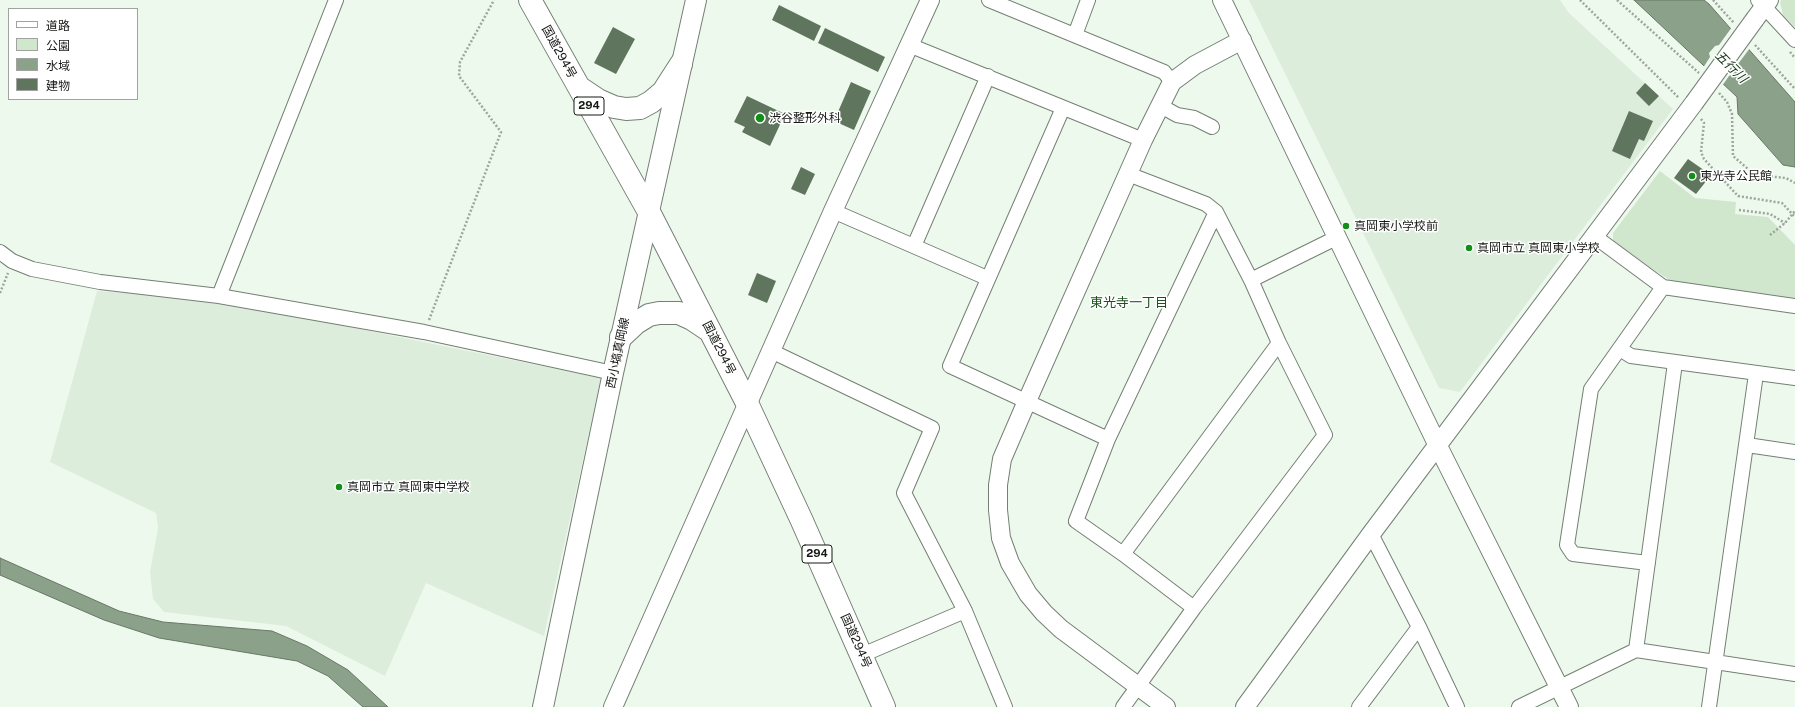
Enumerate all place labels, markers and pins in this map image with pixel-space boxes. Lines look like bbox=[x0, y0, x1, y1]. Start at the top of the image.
place label: 渋谷整形外科 bbox=[769, 111, 841, 125]
marker: 渋谷整形外科 bbox=[754, 112, 766, 124]
place label: 東光寺公民館 bbox=[1700, 169, 1772, 183]
marker: 東光寺公民館 bbox=[1687, 171, 1697, 181]
place label: 真岡東小学校前 bbox=[1354, 219, 1438, 233]
marker: 真岡東小学校前 bbox=[1341, 221, 1351, 231]
place label: 真岡市立 真岡東小学校 bbox=[1477, 241, 1600, 255]
marker: 真岡市立 真岡東小学校 bbox=[1464, 243, 1474, 253]
place label: 真岡市立 真岡東中学校 bbox=[347, 480, 470, 494]
marker: 真岡市立 真岡東中学校 bbox=[334, 482, 344, 492]

